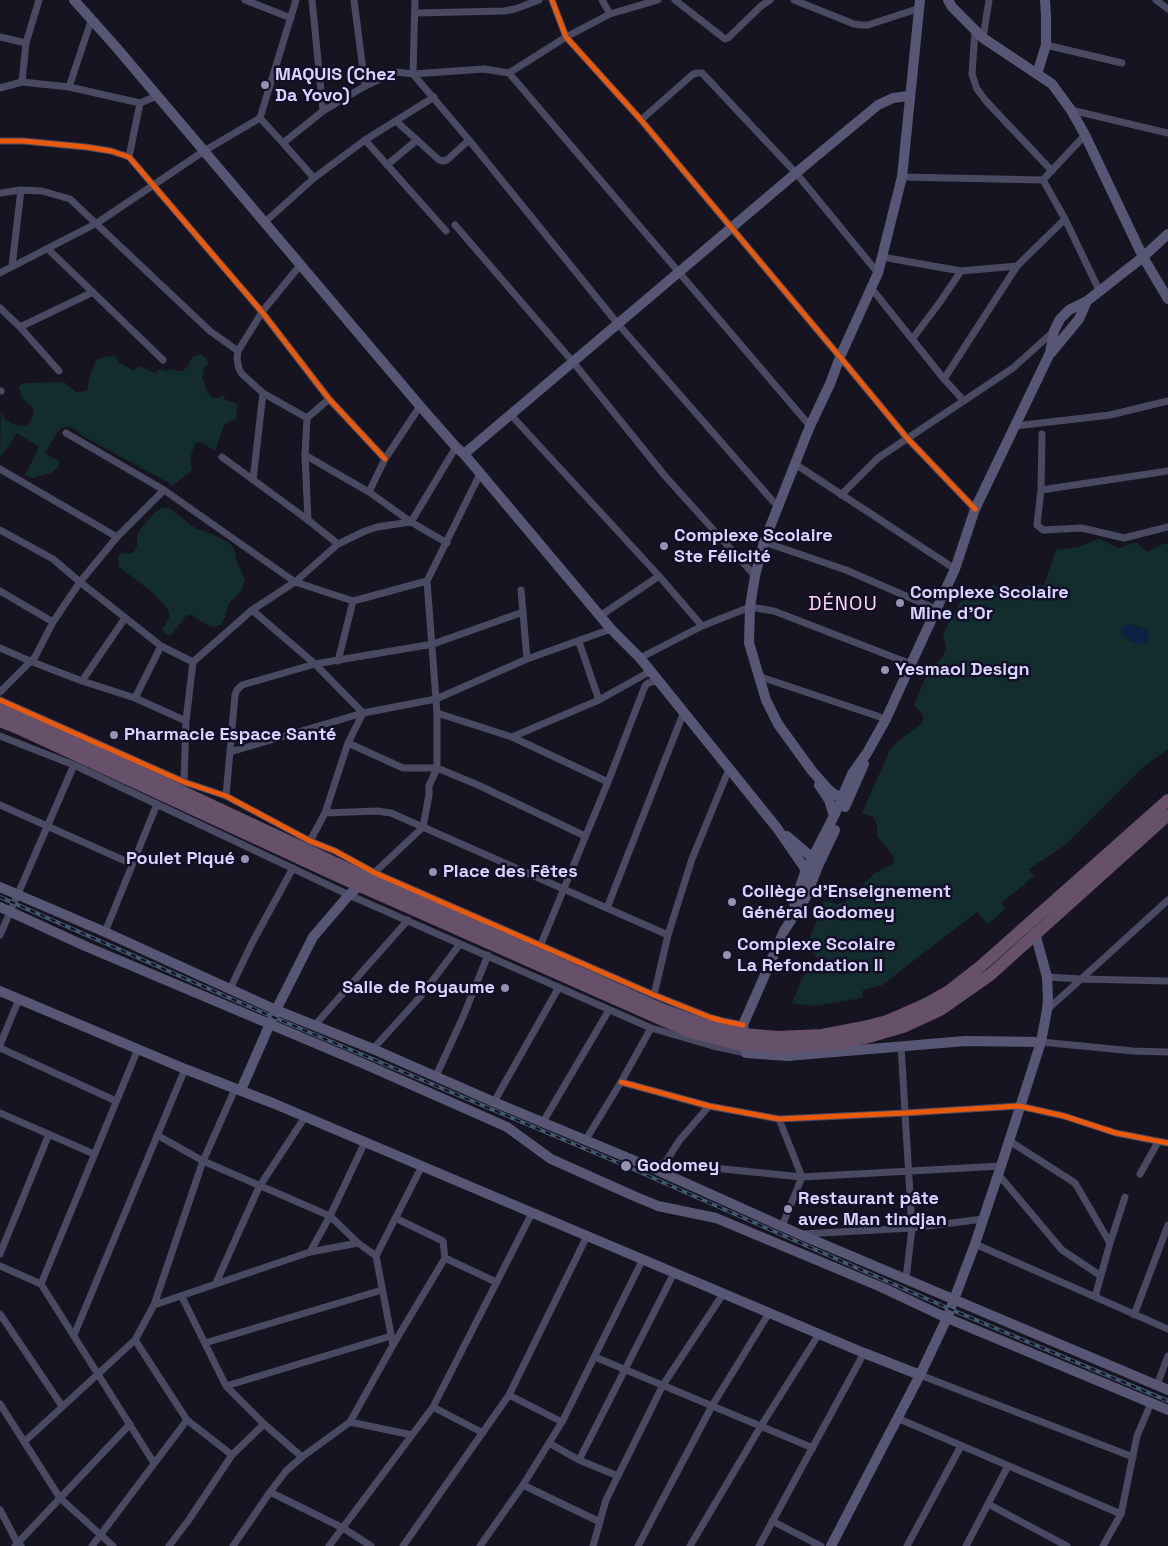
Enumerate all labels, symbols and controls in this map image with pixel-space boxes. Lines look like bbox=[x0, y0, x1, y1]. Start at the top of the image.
place label: MAQUIS (Chez Da Yovo) bbox=[275, 64, 396, 106]
marker: MAQUIS (Chez Da Yovo) bbox=[259, 79, 271, 91]
place label: Complexe Scolaire Ste Félicité bbox=[674, 525, 833, 568]
marker: Complexe Scolaire Ste Félicité bbox=[658, 540, 670, 552]
place label: Complexe Scolaire Mine d'Or bbox=[910, 582, 1069, 624]
district label: DÉNOU bbox=[808, 593, 878, 617]
marker: Complexe Scolaire Mine d'Or bbox=[894, 597, 906, 609]
place label: Yesmaol Design bbox=[895, 659, 1030, 681]
marker: Yesmaol Design bbox=[879, 664, 891, 676]
place label: Pharmacie Espace Santé bbox=[124, 724, 336, 746]
marker: Pharmacie Espace Santé bbox=[108, 729, 120, 741]
place label: Poulet Piqué bbox=[126, 848, 235, 870]
marker: Poulet Piqué bbox=[239, 853, 251, 865]
place label: Place des Fêtes bbox=[443, 861, 578, 883]
marker: Place des Fêtes bbox=[427, 866, 439, 878]
place label: Collège d’Enseignement Général Godomey bbox=[742, 881, 951, 924]
marker: Collège d’Enseignement Général Godomey bbox=[726, 896, 738, 908]
place label: Complexe Scolaire La Refondation II bbox=[737, 934, 896, 976]
marker: Complexe Scolaire La Refondation II bbox=[721, 949, 733, 961]
place label: Salle de Royaume bbox=[342, 977, 495, 999]
marker: Salle de Royaume bbox=[499, 982, 511, 994]
place label: Godomey bbox=[637, 1155, 719, 1177]
marker: Godomey bbox=[619, 1159, 633, 1173]
place label: Restaurant pâte avec Man tindjan bbox=[798, 1188, 947, 1230]
marker: Restaurant pâte avec Man tindjan bbox=[782, 1203, 794, 1215]

